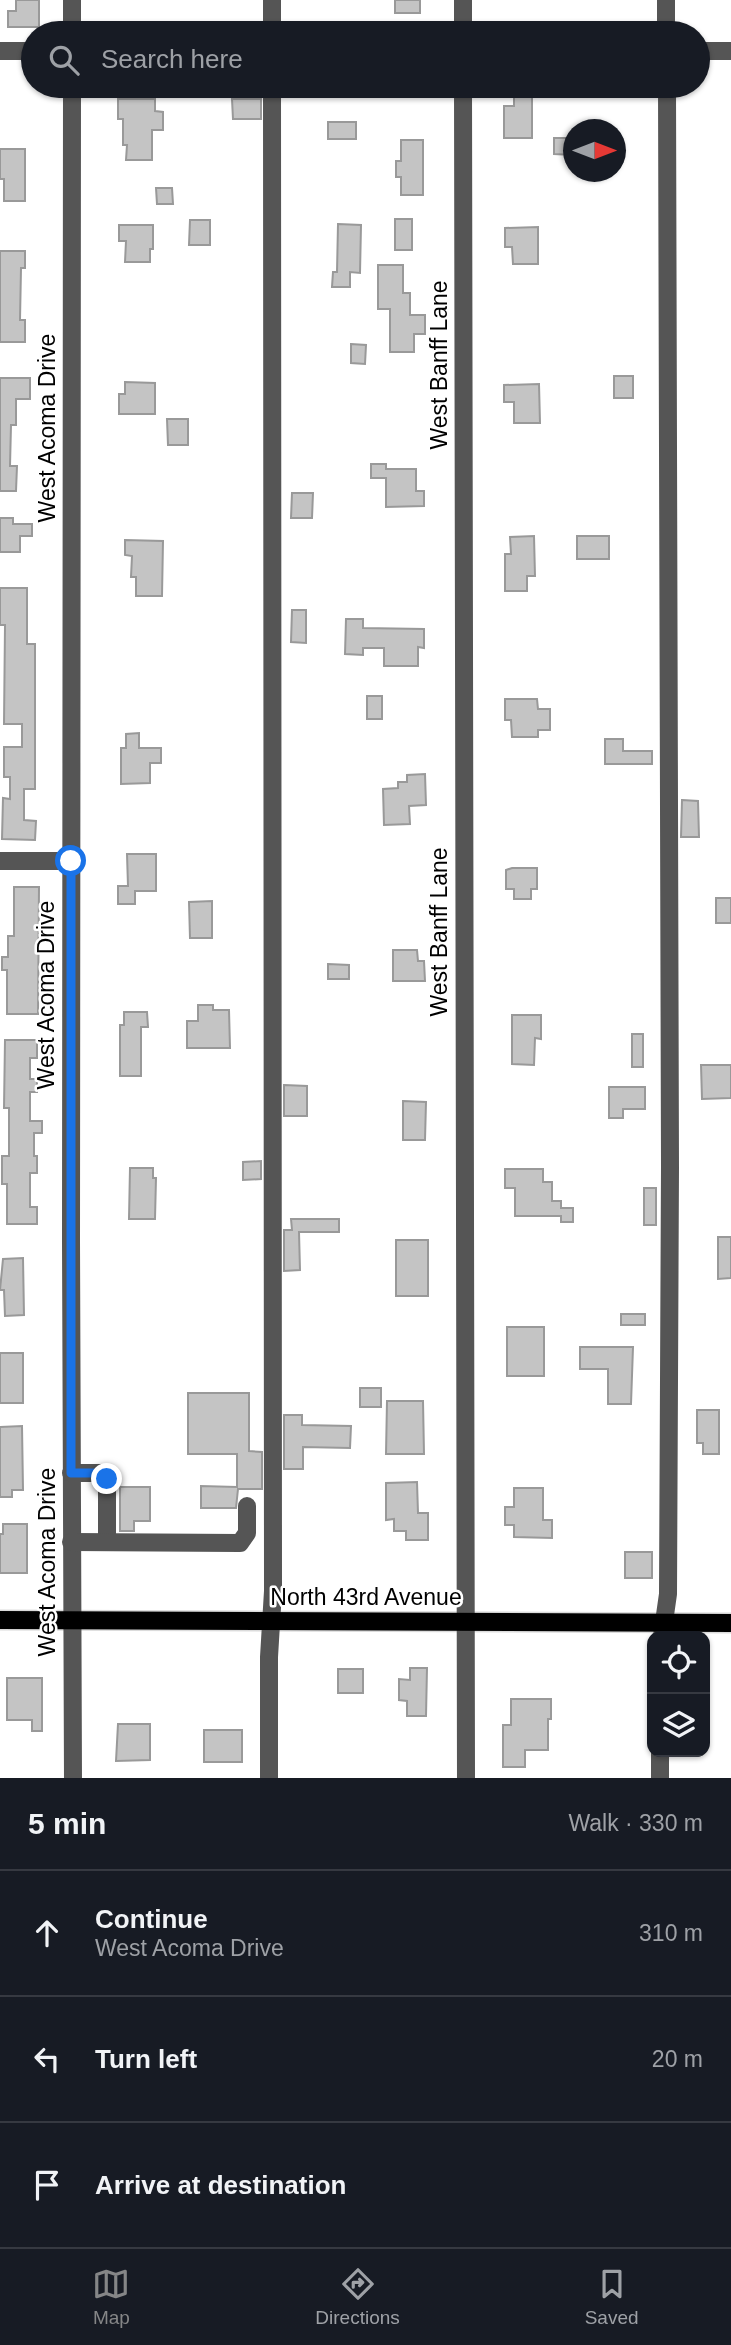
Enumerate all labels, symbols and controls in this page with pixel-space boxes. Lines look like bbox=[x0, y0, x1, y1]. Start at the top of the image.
search box bbox=[21, 21, 710, 98]
icon: search bbox=[45, 41, 83, 79]
text: Search here bbox=[101, 44, 243, 74]
north arrow bbox=[563, 119, 626, 182]
street label: West Banff Lane bbox=[426, 280, 452, 450]
street label: West Acoma Drive bbox=[34, 334, 60, 522]
route start bbox=[55, 845, 86, 876]
street label: West Banff Lane bbox=[426, 847, 452, 1017]
street label: West Acoma Drive bbox=[33, 901, 59, 1089]
route end bbox=[91, 1463, 122, 1494]
street label: West Acoma Drive bbox=[34, 1468, 60, 1656]
street label: North 43rd Avenue bbox=[270, 1584, 462, 1610]
map controls bbox=[647, 1631, 710, 1757]
button: locate bbox=[647, 1631, 710, 1694]
button: layers bbox=[647, 1694, 710, 1757]
text: 5 min bbox=[28, 1807, 106, 1840]
text: Walk · 330 m bbox=[568, 1810, 703, 1836]
text: Continue bbox=[95, 1904, 208, 1934]
icon: ahead bbox=[28, 1914, 66, 1952]
text: 310 m bbox=[639, 1920, 703, 1946]
text: West Acoma Drive bbox=[95, 1935, 284, 1961]
icon: left bbox=[28, 2040, 66, 2078]
text: Turn left bbox=[95, 2044, 197, 2074]
text: 20 m bbox=[652, 2046, 703, 2072]
icon: arrive bbox=[28, 2166, 66, 2204]
text: Arrive at destination bbox=[95, 2170, 346, 2200]
tab: Map bbox=[92, 2265, 130, 2329]
tab: Directions bbox=[315, 2265, 400, 2329]
tab: Saved bbox=[585, 2265, 639, 2329]

